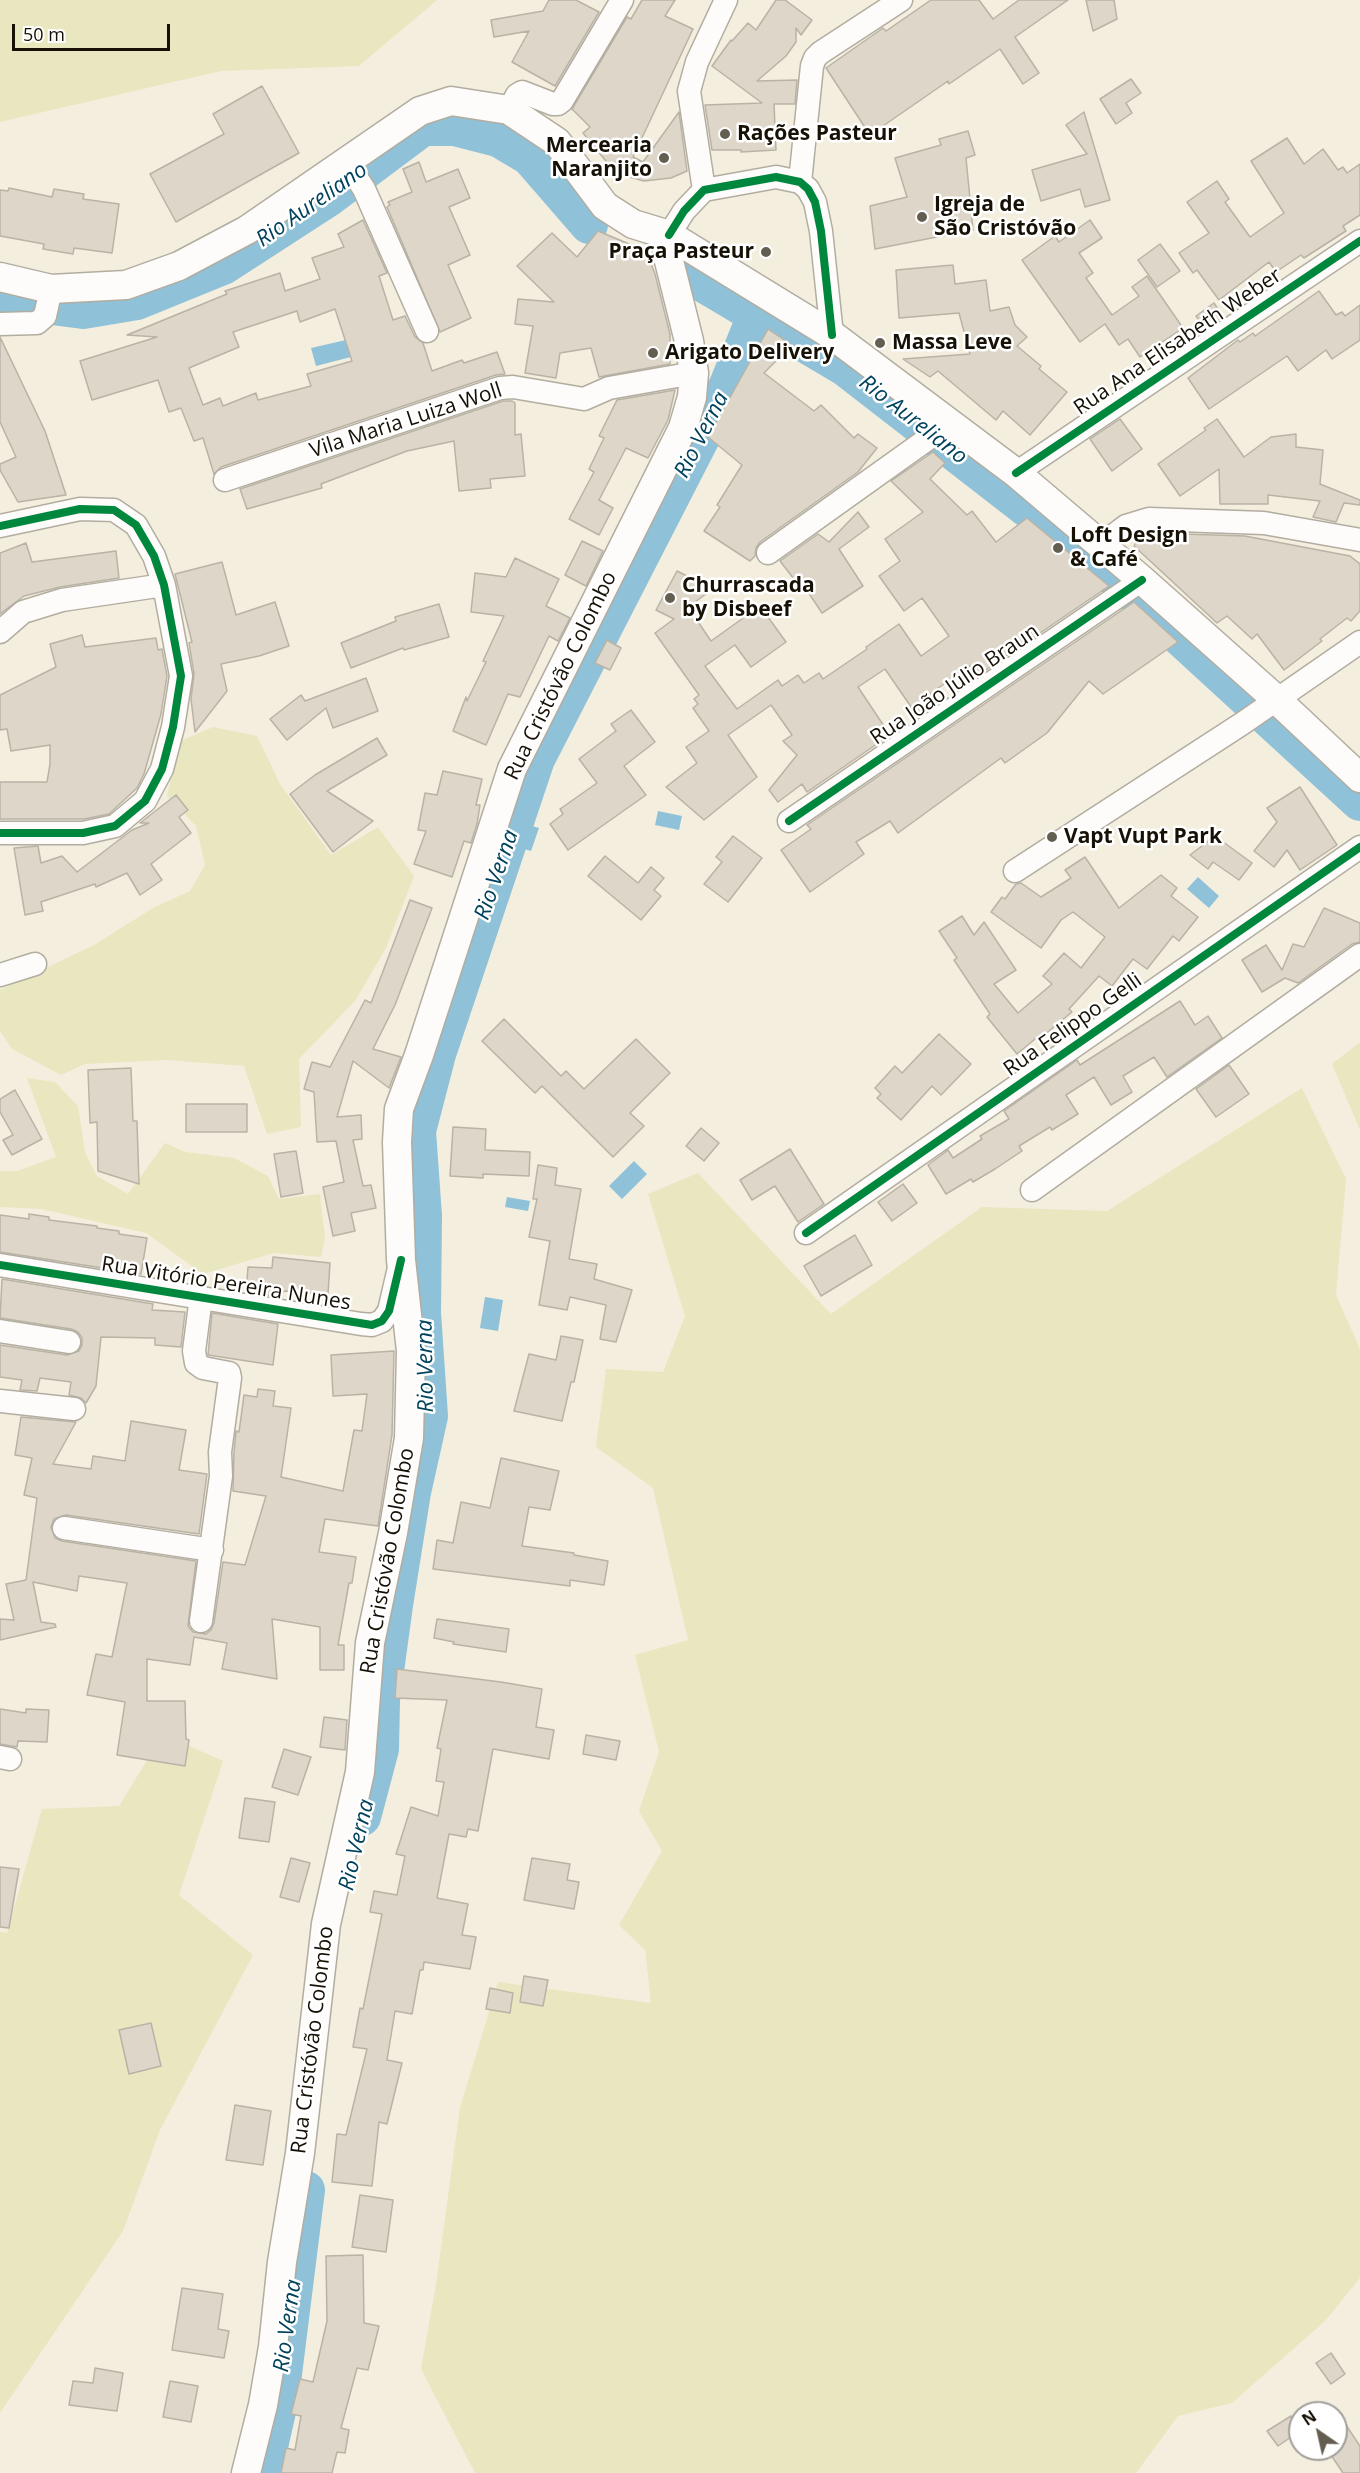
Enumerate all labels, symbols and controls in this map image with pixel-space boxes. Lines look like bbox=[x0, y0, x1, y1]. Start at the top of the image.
scale bar bbox=[15, 12, 172, 50]
text: 50 m bbox=[23, 22, 65, 46]
place label: Rações Pasteur bbox=[737, 121, 897, 147]
marker: Rações Pasteur bbox=[718, 127, 732, 141]
place label: Mercearia Naranjito bbox=[546, 133, 652, 183]
marker: Mercearia Naranjito bbox=[657, 151, 671, 165]
water label: Rio Aureliano bbox=[251, 157, 373, 253]
place label: Igreja de São Cristóvão bbox=[934, 192, 1076, 242]
marker: Igreja de São Cristóvão bbox=[915, 210, 929, 224]
place label: Praça Pasteur bbox=[608, 239, 754, 265]
marker: Praça Pasteur bbox=[759, 245, 773, 259]
street label: Rua Ana Elisabeth Weber bbox=[1069, 263, 1287, 421]
place label: Massa Leve bbox=[892, 330, 1012, 356]
marker: Massa Leve bbox=[873, 336, 887, 350]
place label: Arigato Delivery bbox=[665, 340, 834, 366]
marker: Arigato Delivery bbox=[646, 346, 660, 360]
water label: Rio Aureliano bbox=[854, 370, 972, 470]
street label: Vila Maria Luiza Woll bbox=[307, 378, 505, 464]
water label: Rio Verna bbox=[669, 388, 735, 482]
place label: Loft Design & Café bbox=[1070, 523, 1188, 573]
marker: Loft Design & Café bbox=[1051, 541, 1065, 555]
street label: Rua Cristóvão Colombo bbox=[499, 567, 623, 785]
place label: Churrascada by Disbeef bbox=[682, 573, 815, 623]
marker: Churrascada by Disbeef bbox=[663, 591, 677, 605]
street label: Rua João Júlio Braun bbox=[866, 619, 1044, 751]
place label: Vapt Vupt Park bbox=[1064, 824, 1222, 850]
water label: Rio Verna bbox=[469, 827, 525, 923]
marker: Vapt Vupt Park bbox=[1045, 830, 1059, 844]
street label: Rua Felippo Gelli bbox=[999, 968, 1147, 1082]
street label: Rua Vitório Pereira Nunes bbox=[100, 1252, 352, 1316]
water label: Rio Verna bbox=[412, 1319, 440, 1413]
street label: Rua Cristóvão Colombo bbox=[356, 1446, 420, 1676]
water label: Rio Verna bbox=[334, 1797, 380, 1893]
street label: Rua Cristóvão Colombo bbox=[287, 1925, 339, 2155]
water label: Rio Verna bbox=[268, 2278, 308, 2374]
north arrow bbox=[1288, 2401, 1348, 2461]
text: N bbox=[1298, 2405, 1321, 2430]

